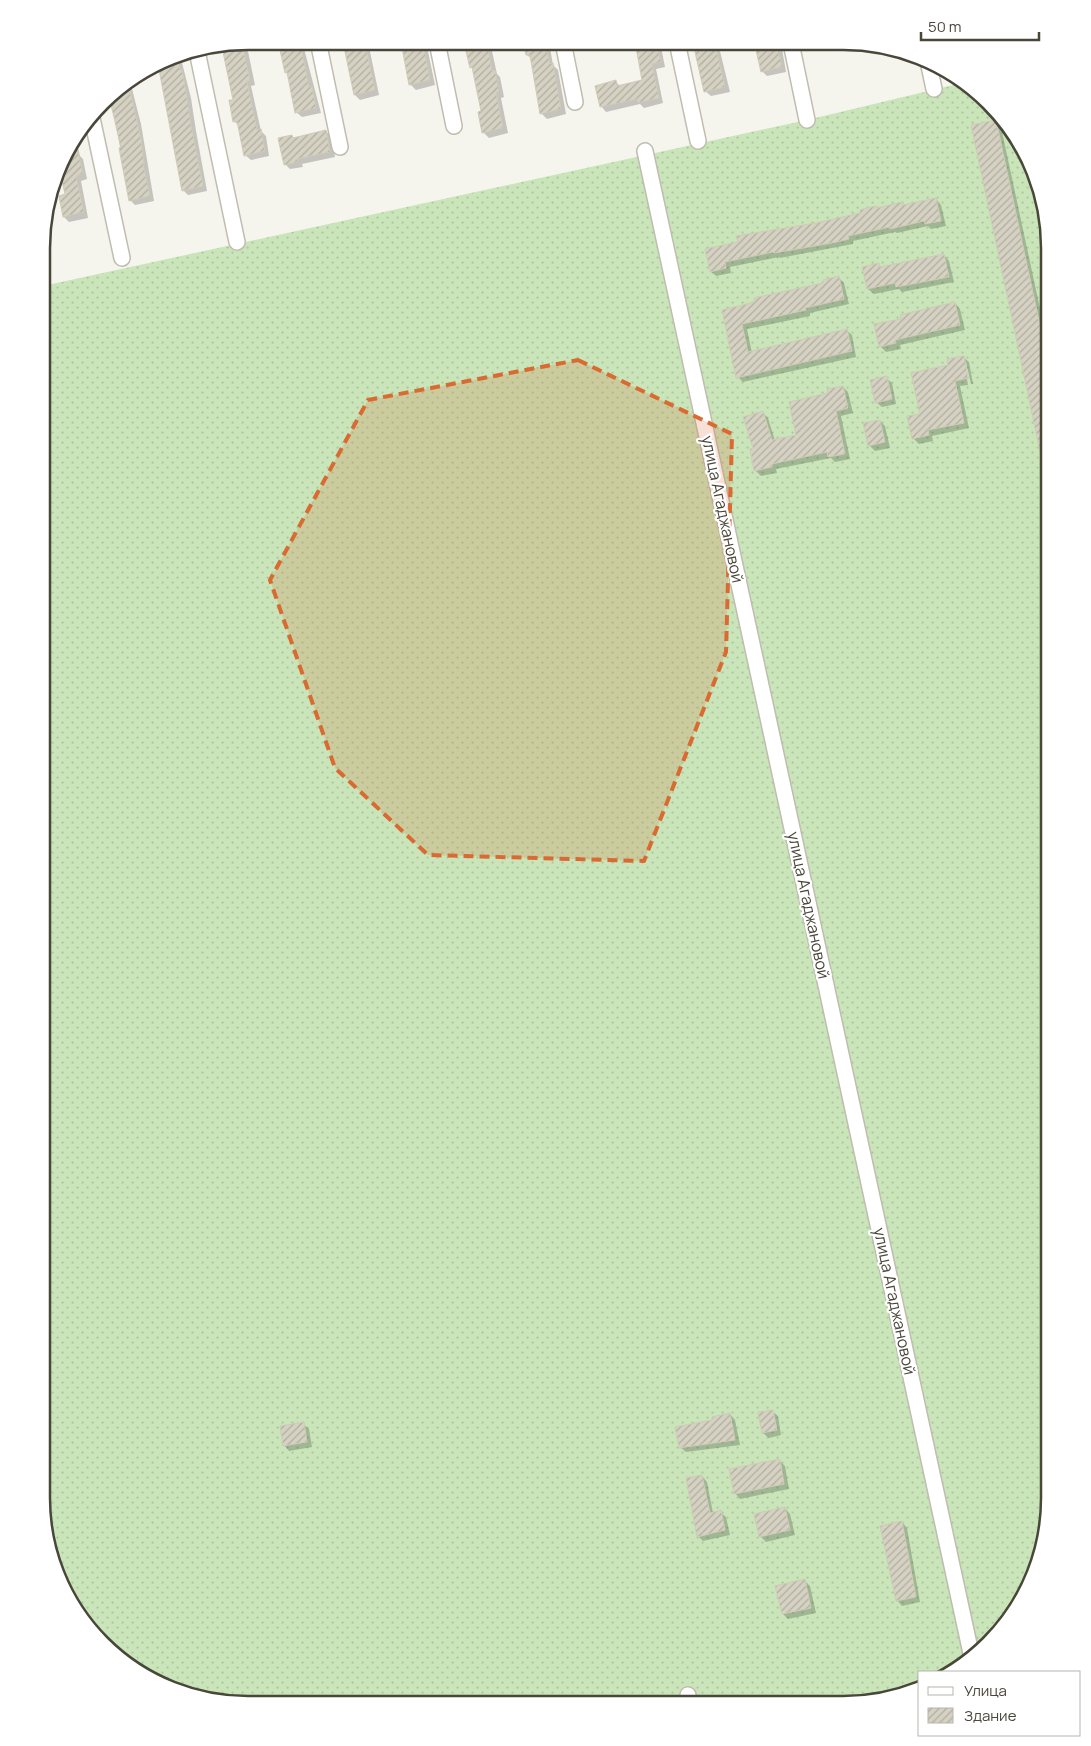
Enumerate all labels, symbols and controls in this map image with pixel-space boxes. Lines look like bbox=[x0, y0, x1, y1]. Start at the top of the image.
scale bar bbox=[921, 10, 1038, 42]
text: 50 m bbox=[928, 16, 962, 37]
street label: улица Агаджановой bbox=[697, 433, 749, 585]
street label: улица Агаджановой bbox=[783, 829, 835, 981]
street label: улица Агаджановой bbox=[869, 1225, 921, 1377]
legend bbox=[918, 1671, 1081, 1736]
text: Улица bbox=[964, 1680, 1007, 1701]
text: Здание bbox=[964, 1705, 1017, 1726]

